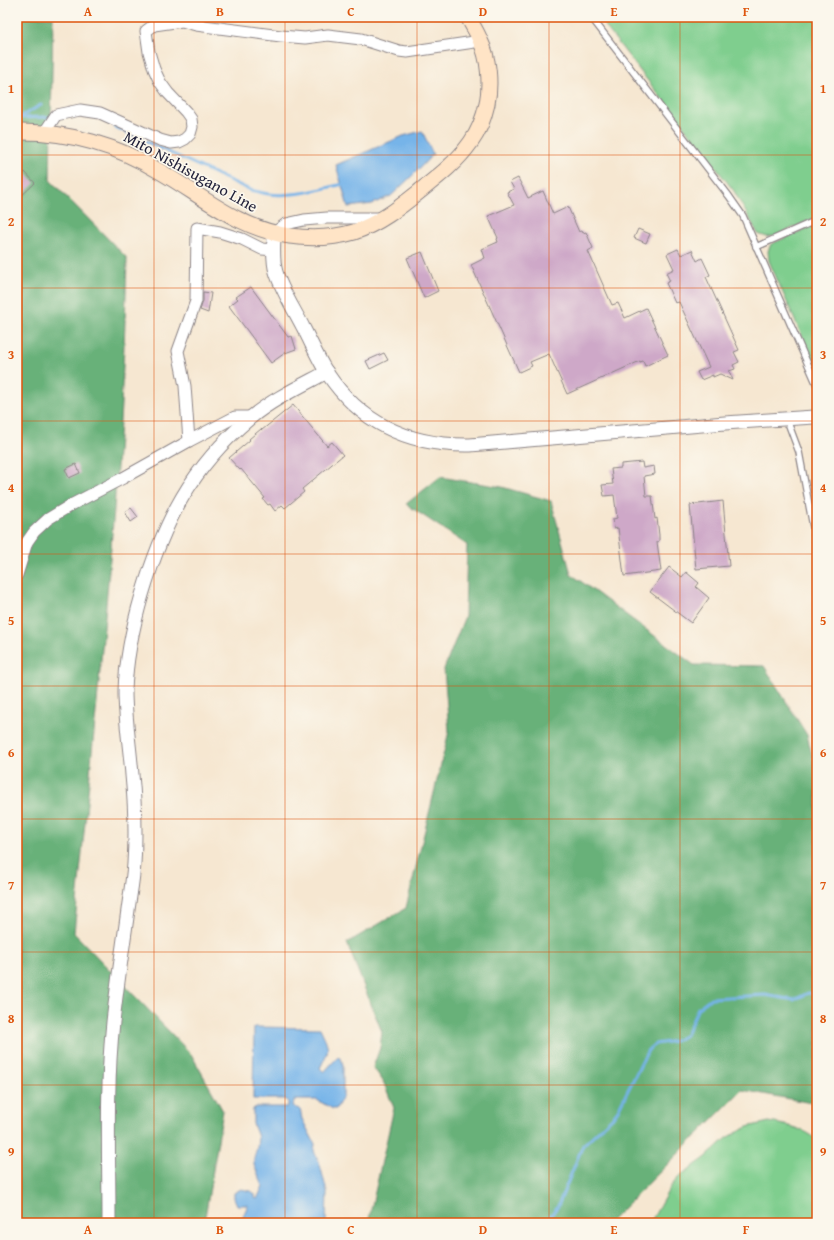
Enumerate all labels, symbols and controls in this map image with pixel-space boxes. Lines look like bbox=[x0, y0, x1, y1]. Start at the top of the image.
text: A bbox=[84, 2, 93, 21]
text: B bbox=[216, 2, 224, 21]
text: C bbox=[347, 2, 355, 21]
text: D bbox=[479, 2, 487, 21]
text: E bbox=[611, 2, 618, 21]
text: F bbox=[743, 2, 750, 21]
text: 1 bbox=[8, 79, 14, 98]
text: 1 bbox=[820, 79, 826, 98]
street label: Mito Nishisugano Line bbox=[120, 124, 262, 218]
text: 2 bbox=[8, 212, 15, 231]
text: 2 bbox=[820, 212, 827, 231]
text: 3 bbox=[8, 345, 14, 364]
text: 3 bbox=[820, 345, 826, 364]
text: 4 bbox=[8, 478, 15, 497]
text: 4 bbox=[820, 478, 827, 497]
text: 5 bbox=[8, 611, 15, 630]
text: 5 bbox=[820, 611, 827, 630]
text: 6 bbox=[8, 743, 15, 762]
text: 6 bbox=[820, 743, 827, 762]
text: 7 bbox=[8, 876, 15, 895]
text: 7 bbox=[820, 876, 827, 895]
text: 8 bbox=[8, 1009, 15, 1028]
text: 8 bbox=[820, 1009, 827, 1028]
text: 9 bbox=[8, 1142, 15, 1161]
text: 9 bbox=[820, 1142, 827, 1161]
text: A bbox=[84, 1220, 93, 1239]
text: B bbox=[216, 1220, 224, 1239]
text: C bbox=[347, 1220, 355, 1239]
text: D bbox=[479, 1220, 487, 1239]
text: E bbox=[611, 1220, 618, 1239]
text: F bbox=[743, 1220, 750, 1239]

